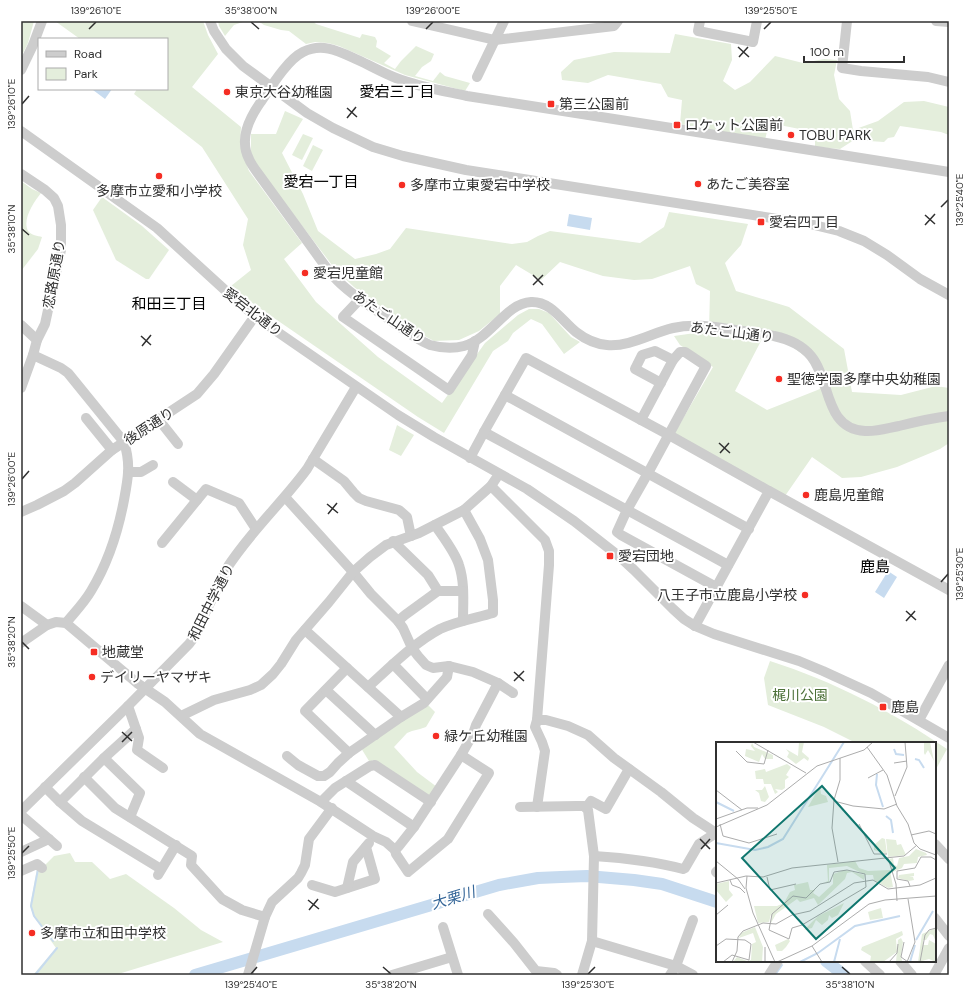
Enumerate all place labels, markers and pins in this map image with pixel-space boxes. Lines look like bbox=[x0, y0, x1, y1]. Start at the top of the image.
place label: 東京大谷幼稚園 bbox=[235, 83, 333, 101]
marker: 東京大谷幼稚園 bbox=[222, 87, 232, 97]
place label: 第三公園前 bbox=[559, 95, 629, 113]
marker: 第三公園前 bbox=[546, 99, 556, 109]
place label: ロケット公園前 bbox=[685, 116, 783, 134]
marker: ロケット公園前 bbox=[672, 120, 682, 130]
place label: TOBU PARK bbox=[799, 126, 871, 144]
marker: TOBU PARK bbox=[786, 130, 796, 140]
marker: 多摩市立愛和小学校 bbox=[154, 171, 164, 181]
place label: あたご美容室 bbox=[706, 175, 790, 193]
place label: 多摩市立東愛宕中学校 bbox=[410, 176, 550, 194]
marker: あたご美容室 bbox=[693, 179, 703, 189]
marker: 多摩市立東愛宕中学校 bbox=[397, 180, 407, 190]
place label: 多摩市立愛和小学校 bbox=[96, 182, 222, 200]
place label: 愛宕四丁目 bbox=[769, 213, 839, 231]
marker: 愛宕四丁目 bbox=[756, 217, 766, 227]
place label: 愛宕児童館 bbox=[313, 264, 383, 282]
marker: 愛宕児童館 bbox=[300, 268, 310, 278]
place label: 聖徳学園多摩中央幼稚園 bbox=[787, 370, 941, 388]
marker: 聖徳学園多摩中央幼稚園 bbox=[774, 374, 784, 384]
place label: 鹿島児童館 bbox=[814, 486, 884, 504]
marker: 鹿島児童館 bbox=[801, 490, 811, 500]
place label: 愛宕団地 bbox=[618, 547, 674, 565]
marker: 愛宕団地 bbox=[605, 551, 615, 561]
place label: 八王子市立鹿島小学校 bbox=[657, 586, 797, 604]
marker: 八王子市立鹿島小学校 bbox=[800, 590, 810, 600]
place label: 地蔵堂 bbox=[102, 643, 144, 661]
marker: 地蔵堂 bbox=[89, 647, 99, 657]
place label: デイリーヤマザキ bbox=[100, 668, 212, 686]
marker: デイリーヤマザキ bbox=[87, 672, 97, 682]
place label: 鹿島 bbox=[891, 698, 919, 716]
marker: 鹿島 bbox=[878, 702, 888, 712]
place label: 緑ケ丘幼稚園 bbox=[444, 727, 528, 745]
marker: 緑ケ丘幼稚園 bbox=[431, 731, 441, 741]
place label: 多摩市立和田中学校 bbox=[40, 924, 166, 942]
marker: 多摩市立和田中学校 bbox=[27, 928, 37, 938]

